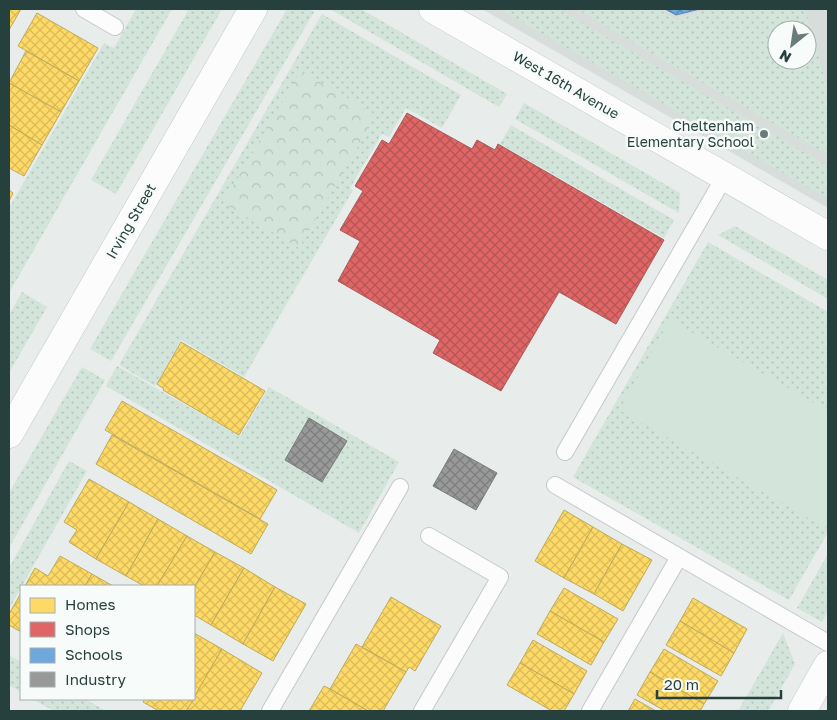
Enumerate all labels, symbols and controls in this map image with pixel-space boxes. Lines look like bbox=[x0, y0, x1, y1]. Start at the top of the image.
north arrow bbox=[767, 20, 817, 70]
street label: West 16th Avenue bbox=[510, 47, 622, 122]
text: N bbox=[776, 47, 794, 67]
place label: Cheltenham Elementary School bbox=[627, 117, 754, 150]
marker: Cheltenham Elementary School bbox=[758, 128, 770, 140]
street label: Irving Street bbox=[102, 180, 159, 261]
legend bbox=[20, 585, 195, 700]
text: Homes bbox=[65, 595, 115, 613]
text: Shops bbox=[65, 620, 110, 638]
text: Schools bbox=[65, 645, 123, 663]
scale bar bbox=[657, 668, 781, 700]
text: Industry bbox=[65, 670, 126, 688]
text: 20 m bbox=[664, 675, 699, 693]

